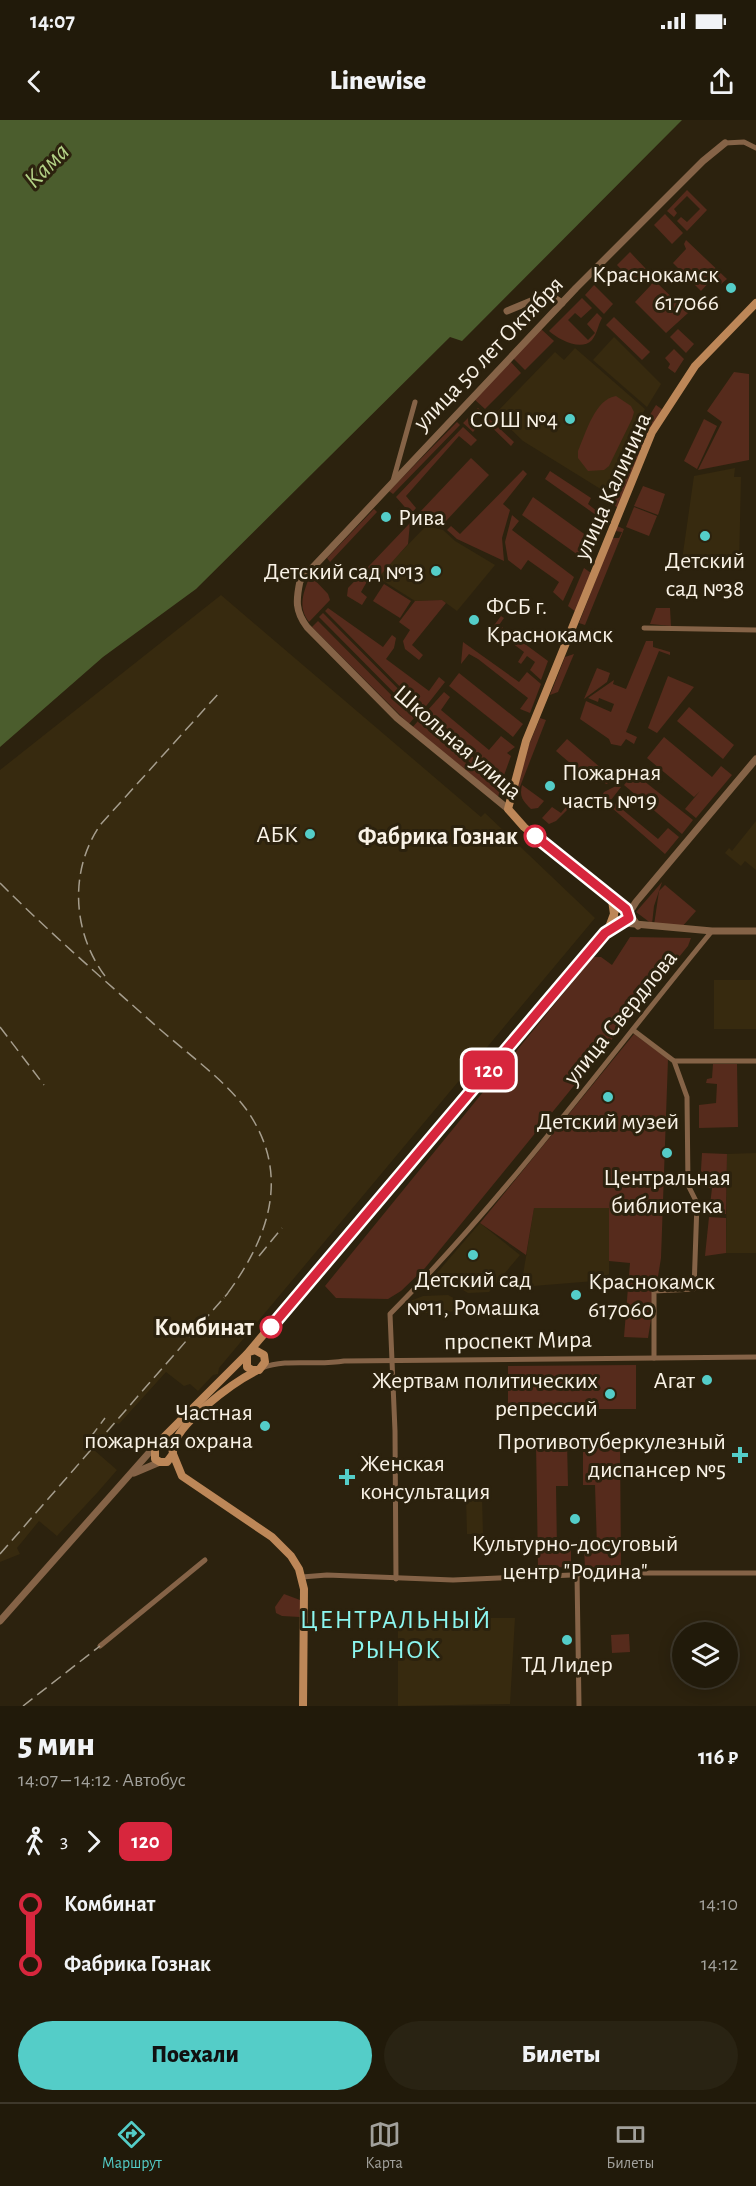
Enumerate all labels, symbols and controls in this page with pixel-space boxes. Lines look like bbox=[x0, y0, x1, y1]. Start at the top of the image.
text: 14:07 bbox=[30, 10, 75, 32]
icon: back bbox=[18, 65, 51, 98]
icon: share bbox=[705, 65, 738, 98]
text: Linewise bbox=[330, 67, 426, 94]
water label: Кама bbox=[19, 138, 74, 193]
place label: Краснокамск 617066 bbox=[592, 263, 719, 315]
street label: улица 50 лет Октября bbox=[409, 272, 568, 436]
marker: Краснокамск 617066 bbox=[724, 281, 738, 295]
place label: СОШ №4 bbox=[470, 408, 558, 432]
street label: улица Калинина bbox=[569, 409, 656, 564]
marker: СОШ №4 bbox=[563, 412, 577, 426]
place label: Рива bbox=[398, 506, 445, 530]
marker: Рива bbox=[379, 510, 393, 524]
marker: Детский сад №38 bbox=[698, 529, 712, 543]
place label: Детский сад №38 bbox=[665, 549, 745, 601]
place label: Детский сад №13 bbox=[264, 560, 424, 584]
marker: Детский сад №13 bbox=[429, 564, 443, 578]
place label: ФСБ г. Краснокамск bbox=[486, 595, 613, 647]
marker: ФСБ г. Краснокамск bbox=[467, 613, 481, 627]
street label: Школьная улица bbox=[389, 681, 526, 805]
place label: Пожарная часть №19 bbox=[562, 761, 661, 813]
marker: Пожарная часть №19 bbox=[543, 779, 557, 793]
place label: АБК bbox=[256, 823, 298, 847]
place label: Фабрика Гознак bbox=[358, 825, 518, 849]
marker: Фабрика Гознак bbox=[524, 825, 546, 847]
marker: АБК bbox=[303, 827, 317, 841]
street label: улица Свердлова bbox=[559, 946, 682, 1090]
line badge: 120 bbox=[454, 1050, 524, 1090]
text: 120 bbox=[475, 1060, 503, 1081]
marker: Детский музей bbox=[601, 1090, 615, 1104]
place label: Детский музей bbox=[537, 1110, 679, 1134]
marker: Центральная библиотека bbox=[660, 1146, 674, 1160]
place label: Центральная библиотека bbox=[603, 1166, 731, 1218]
marker: Детский сад №11, Ромашка bbox=[466, 1248, 480, 1262]
place label: Детский сад №11, Ромашка bbox=[406, 1268, 540, 1320]
place label: Краснокамск 617060 bbox=[588, 1270, 715, 1322]
marker: Краснокамск 617060 bbox=[569, 1288, 583, 1302]
place label: Комбинат bbox=[154, 1316, 255, 1340]
marker: Комбинат bbox=[260, 1316, 282, 1338]
street label: проспект Мира bbox=[444, 1328, 592, 1354]
place label: Жертвам политических репрессий bbox=[372, 1369, 598, 1421]
place label: Агат bbox=[654, 1369, 695, 1393]
marker: Агат bbox=[700, 1373, 714, 1387]
marker: Жертвам политических репрессий bbox=[603, 1387, 617, 1401]
place label: Частная пожарная охрана bbox=[84, 1401, 253, 1453]
marker: Частная пожарная охрана bbox=[258, 1419, 272, 1433]
place label: Противотуберкулезный диспансер №5 bbox=[497, 1430, 726, 1482]
marker: Противотуберкулезный диспансер №5 bbox=[731, 1446, 749, 1464]
place label: Женская консультация bbox=[360, 1452, 490, 1504]
marker: Женская консультация bbox=[338, 1468, 356, 1486]
marker: Культурно-досуговый центр "Родина" bbox=[568, 1512, 582, 1526]
place label: Культурно-досуговый центр "Родина" bbox=[471, 1532, 679, 1584]
district label: ЦЕНТРАЛЬНЫЙ РЫНОК bbox=[300, 1607, 492, 1663]
map controls bbox=[672, 1622, 738, 1688]
button: layers bbox=[672, 1622, 738, 1688]
marker: ТД Лидер bbox=[560, 1633, 574, 1647]
place label: ТД Лидер bbox=[521, 1653, 613, 1677]
text: 5 мин bbox=[18, 1729, 95, 1762]
text: 116 ₽ bbox=[698, 1746, 738, 1768]
text: 14:07 – 14:12 · Автобус bbox=[18, 1770, 186, 1790]
icon: walk bbox=[18, 1825, 51, 1858]
icon: forward bbox=[77, 1825, 110, 1858]
text: 3 bbox=[60, 1831, 68, 1851]
text: 120 bbox=[131, 1831, 160, 1852]
text: Комбинат bbox=[64, 1893, 155, 1915]
text: 14:10 bbox=[699, 1894, 738, 1914]
text: Фабрика Гознак bbox=[64, 1953, 211, 1975]
text: 14:12 bbox=[701, 1954, 738, 1974]
button: Поехали bbox=[18, 2021, 372, 2090]
button: Билеты bbox=[384, 2021, 738, 2090]
tab: Маршрут bbox=[102, 2118, 162, 2173]
tab: Карта bbox=[365, 2118, 403, 2173]
tab: Билеты bbox=[606, 2118, 654, 2173]

